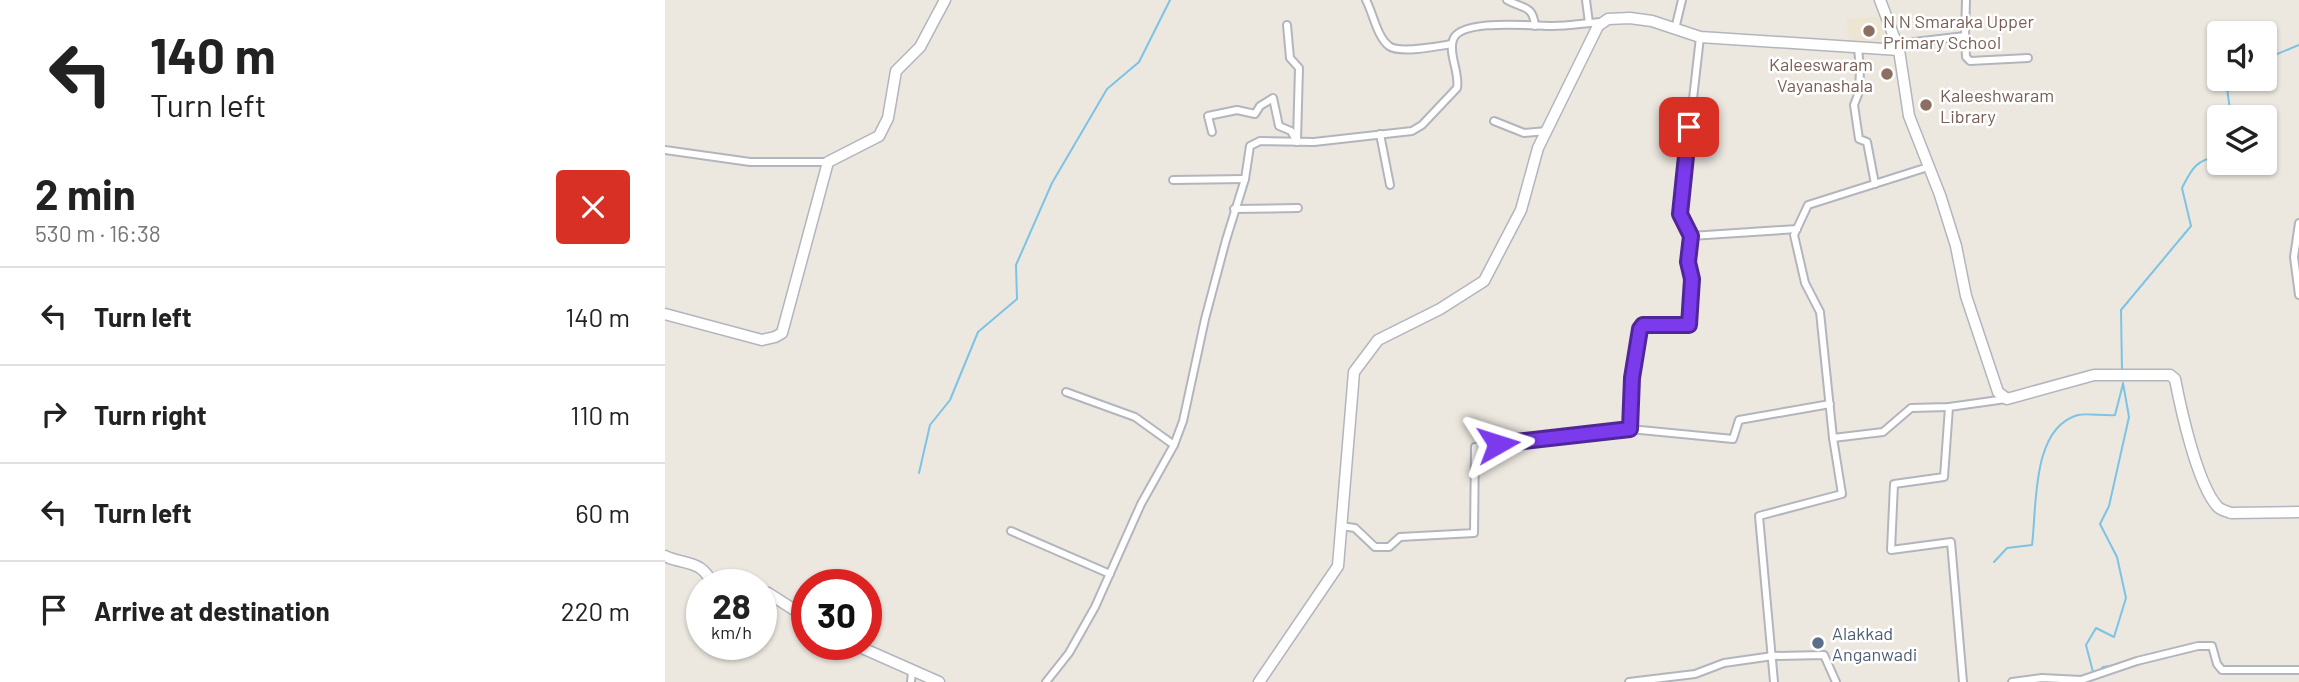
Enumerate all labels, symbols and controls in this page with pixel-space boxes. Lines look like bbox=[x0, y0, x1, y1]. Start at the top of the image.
place label: N N Smaraka Upper Primary School bbox=[1883, 10, 2035, 53]
map controls bbox=[2207, 21, 2277, 175]
button: sound bbox=[2207, 21, 2277, 91]
marker: N N Smaraka Upper Primary School bbox=[1861, 23, 1877, 39]
text: 140 m bbox=[150, 25, 276, 84]
icon: left bbox=[35, 28, 126, 119]
place label: Kaleeswaram Vayanashala bbox=[1769, 53, 1873, 96]
marker: Kaleeswaram Vayanashala bbox=[1879, 66, 1895, 82]
place label: Kaleeshwaram Library bbox=[1940, 84, 2054, 127]
text: Turn left bbox=[150, 85, 267, 123]
pin bbox=[1659, 97, 1719, 157]
marker: Kaleeshwaram Library bbox=[1918, 97, 1934, 113]
button: layers bbox=[2207, 105, 2277, 175]
icon: arrive bbox=[1670, 108, 1708, 146]
text: 2 min bbox=[35, 168, 136, 218]
button: close bbox=[556, 170, 630, 244]
text: 530 m · 16:38 bbox=[35, 219, 161, 247]
icon: left bbox=[35, 297, 73, 335]
text: Turn left bbox=[94, 301, 192, 332]
text: 140 m bbox=[565, 301, 630, 332]
icon: right bbox=[35, 395, 73, 433]
text: Turn right bbox=[94, 399, 207, 430]
text: 110 m bbox=[570, 399, 630, 430]
position arrow bbox=[1461, 407, 1535, 481]
icon: left bbox=[35, 493, 73, 531]
text: Turn left bbox=[94, 497, 192, 528]
text: 60 m bbox=[575, 497, 630, 528]
speed limit sign: 30 bbox=[791, 569, 882, 660]
text: 28 bbox=[712, 584, 751, 626]
icon: arrive bbox=[35, 591, 73, 629]
text: Arrive at destination bbox=[94, 595, 330, 626]
text: 220 m bbox=[561, 595, 630, 626]
text: km/h bbox=[711, 621, 752, 643]
place label: Alakkad Anganwadi bbox=[1832, 622, 1917, 665]
marker: Alakkad Anganwadi bbox=[1810, 635, 1826, 651]

